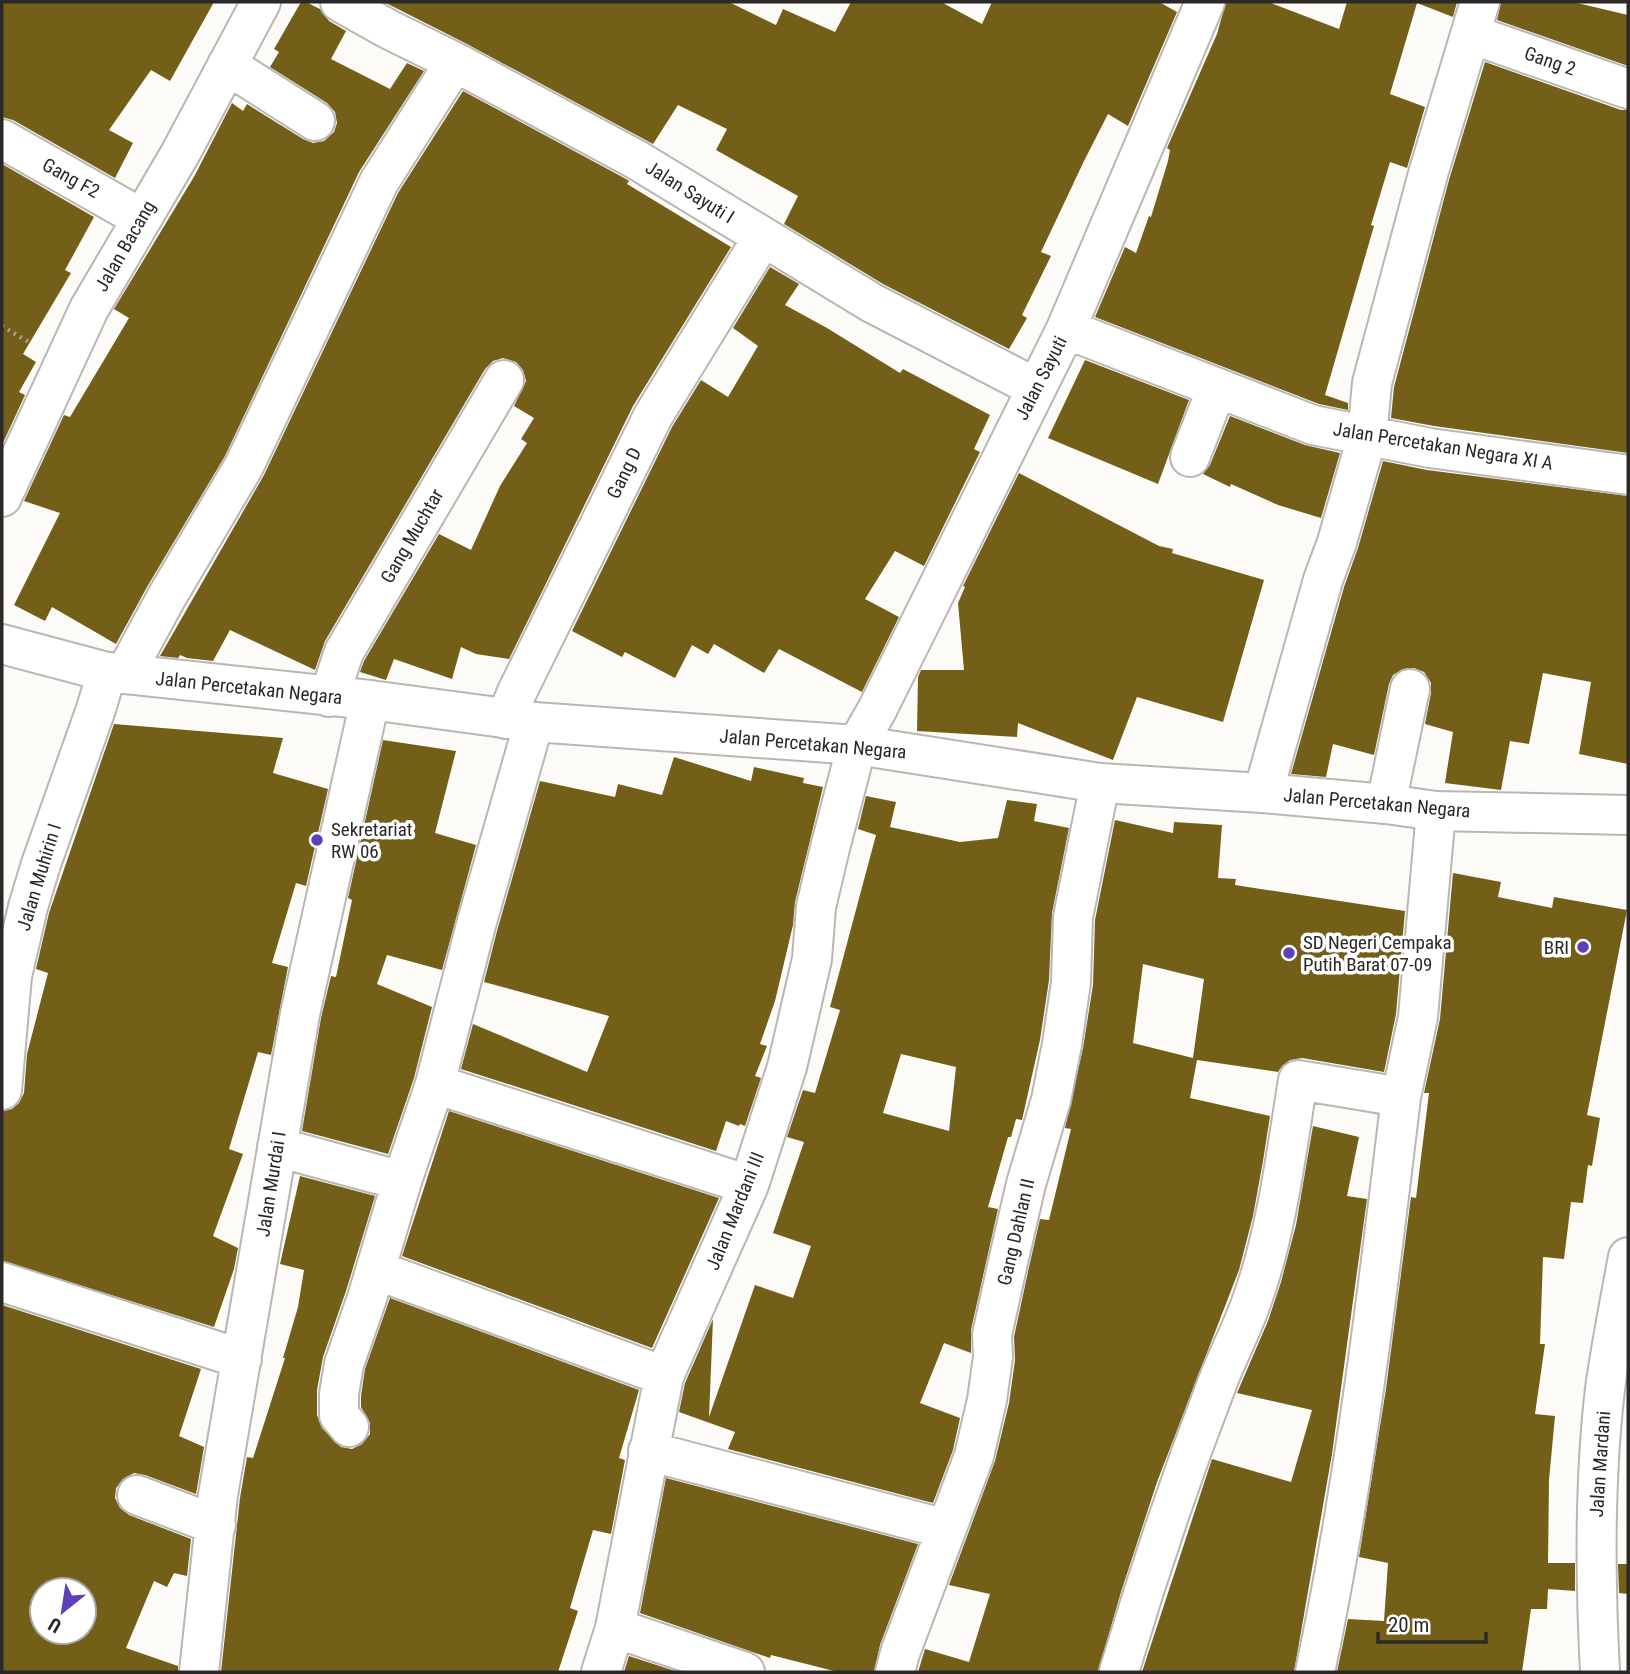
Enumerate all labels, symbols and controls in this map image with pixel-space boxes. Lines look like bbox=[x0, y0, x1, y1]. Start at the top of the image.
street label: Gang 2 bbox=[1521, 42, 1579, 80]
street label: Gang F2 bbox=[38, 153, 104, 203]
street label: Jalan Sayuti I bbox=[641, 156, 739, 228]
street label: Jalan Bacang bbox=[90, 196, 160, 296]
street label: Jalan Sayuti bbox=[1010, 332, 1072, 424]
street label: Jalan Percetakan Negara XI A bbox=[1331, 417, 1555, 475]
street label: Gang D bbox=[602, 444, 646, 502]
street label: Gang Muchtar bbox=[376, 484, 448, 587]
street label: Jalan Percetakan Negara bbox=[155, 667, 343, 709]
street label: Jalan Percetakan Negara bbox=[719, 724, 907, 764]
street label: Jalan Percetakan Negara bbox=[1283, 783, 1471, 823]
place label: Sekretariat RW 06 bbox=[331, 818, 412, 863]
street label: Jalan Muhirin I bbox=[12, 821, 66, 933]
marker: Sekretariat RW 06 bbox=[309, 832, 325, 848]
place label: SD Negeri Cempaka Putih Barat 07-09 bbox=[1303, 931, 1452, 976]
place label: BRI bbox=[1544, 936, 1569, 959]
marker: BRI bbox=[1575, 939, 1591, 955]
marker: SD Negeri Cempaka Putih Barat 07-09 bbox=[1281, 945, 1297, 961]
street label: Jalan Murdai I bbox=[251, 1130, 291, 1238]
street label: Jalan Mardani III bbox=[701, 1149, 769, 1273]
street label: Gang Dahlan II bbox=[993, 1176, 1039, 1288]
street label: Jalan Mardani bbox=[1585, 1410, 1615, 1518]
north arrow bbox=[28, 1576, 98, 1646]
scale bar bbox=[1378, 1600, 1486, 1644]
text: U bbox=[44, 1613, 65, 1638]
text: 20 m bbox=[1388, 1613, 1429, 1637]

